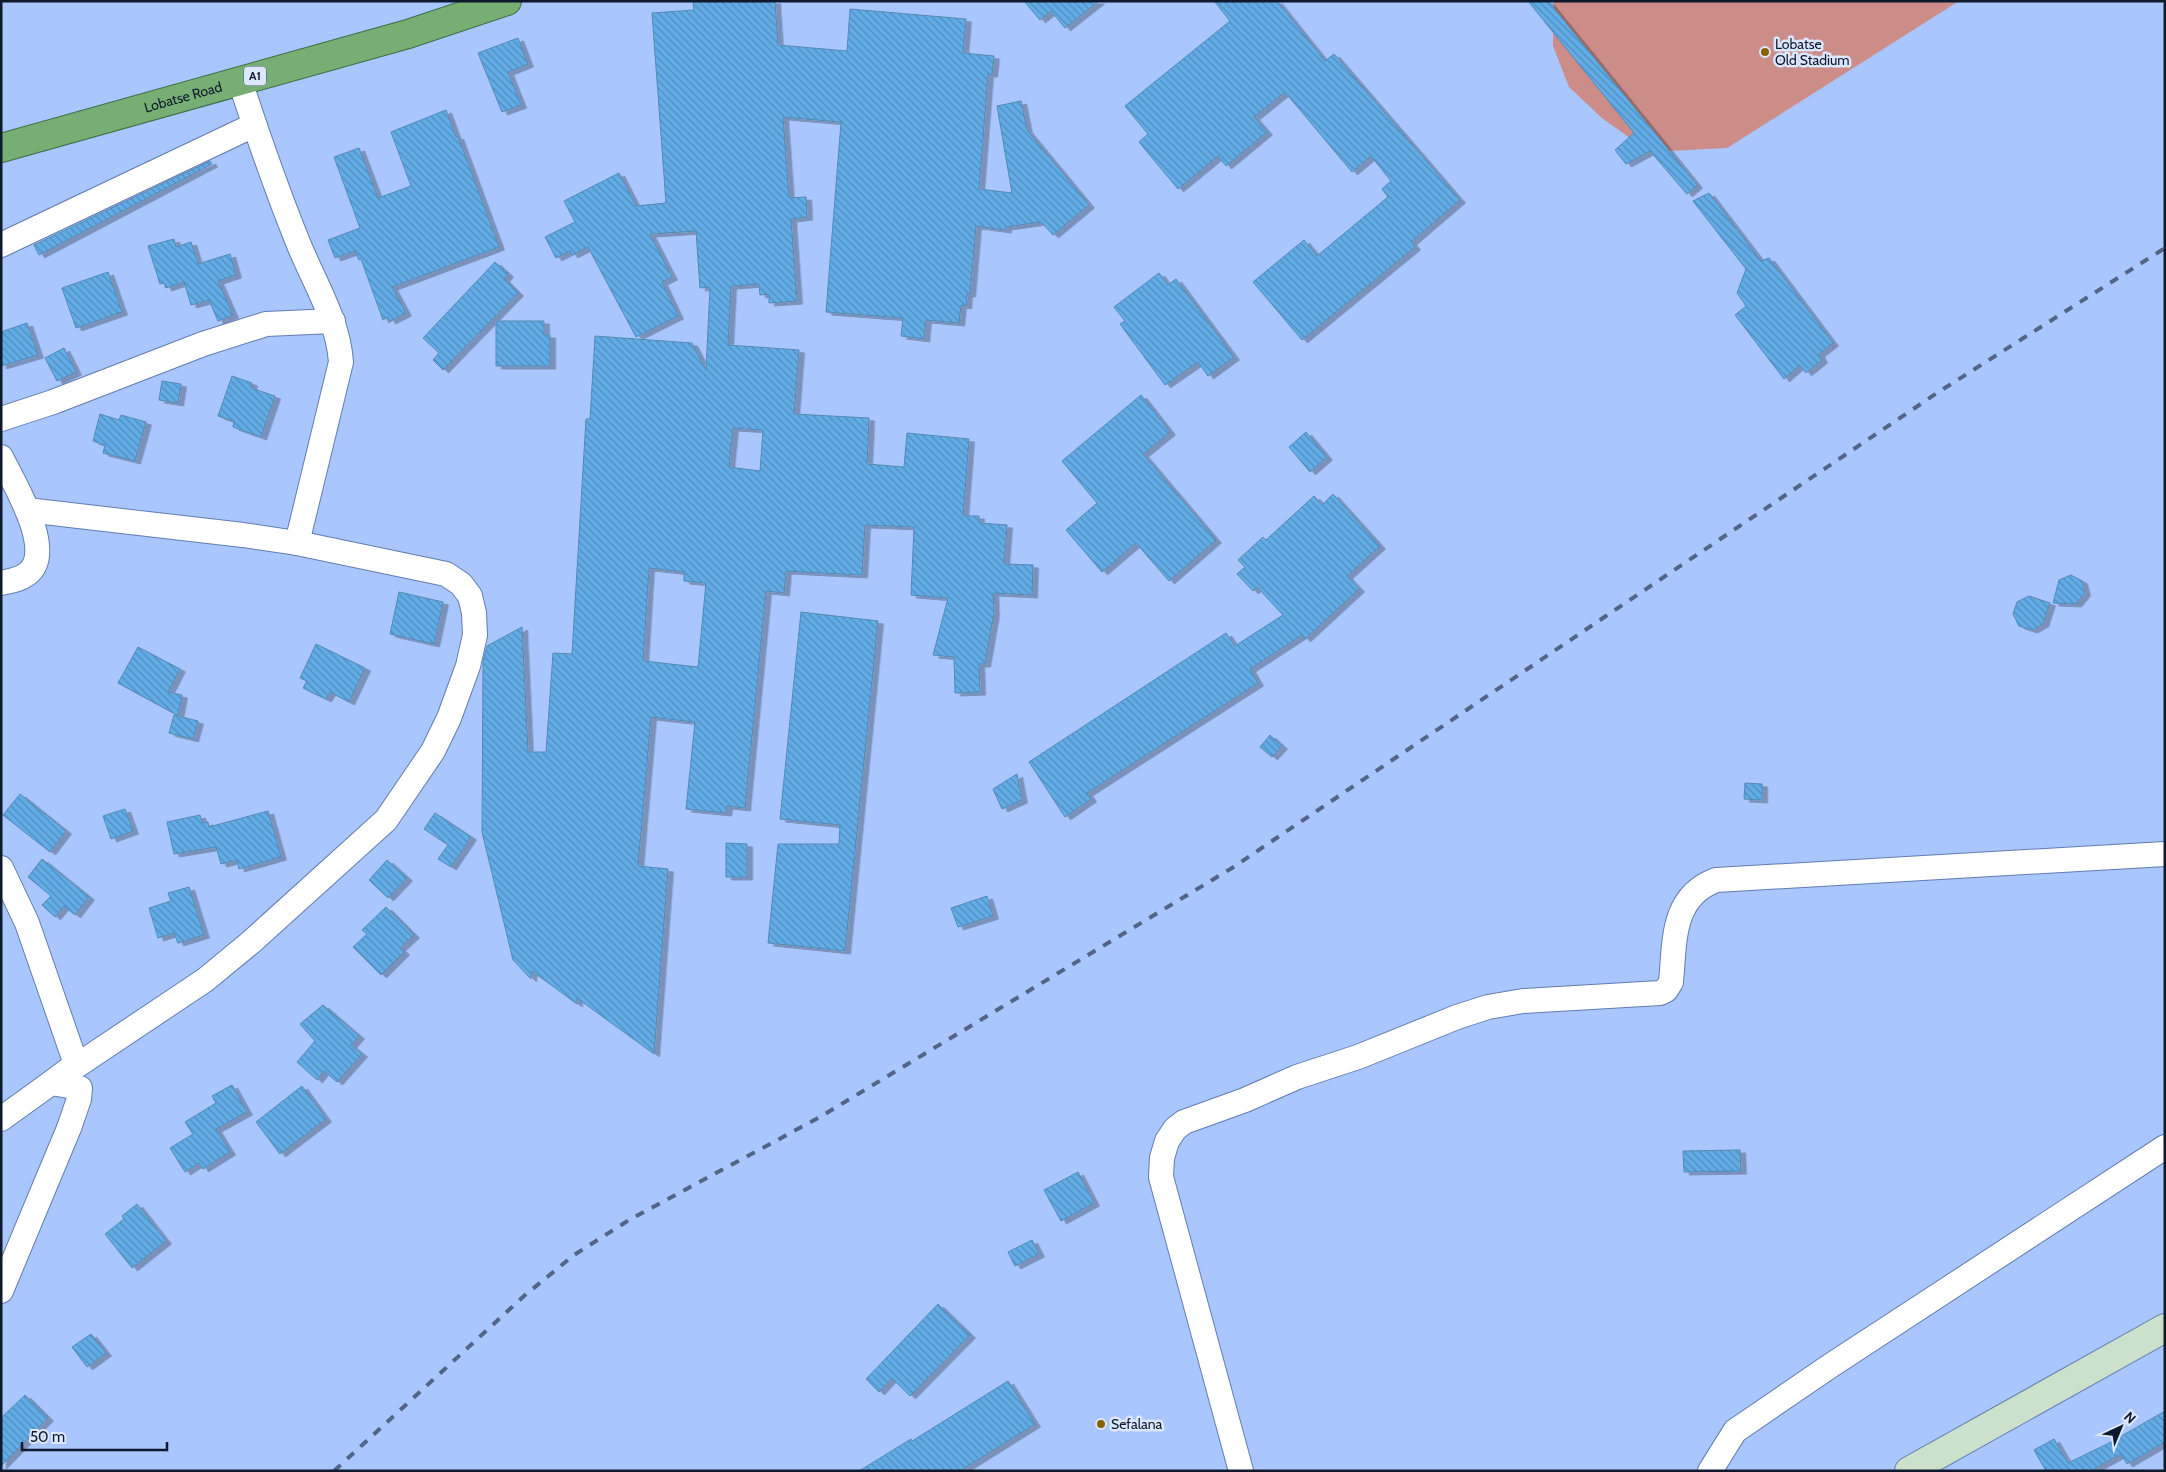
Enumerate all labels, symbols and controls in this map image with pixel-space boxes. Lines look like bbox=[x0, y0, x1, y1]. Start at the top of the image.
place label: Lobatse Old Stadium bbox=[1775, 35, 1850, 69]
marker: Lobatse Old Stadium bbox=[1759, 46, 1771, 58]
road number: A1 bbox=[244, 66, 266, 85]
street label: Lobatse Road bbox=[142, 78, 224, 117]
north arrow bbox=[2096, 1402, 2146, 1452]
text: N bbox=[2120, 1408, 2140, 1428]
place label: Sefalana bbox=[1111, 1415, 1162, 1433]
marker: Sefalana bbox=[1095, 1418, 1107, 1430]
scale bar bbox=[22, 1420, 168, 1452]
text: 50 m bbox=[30, 1428, 65, 1446]

